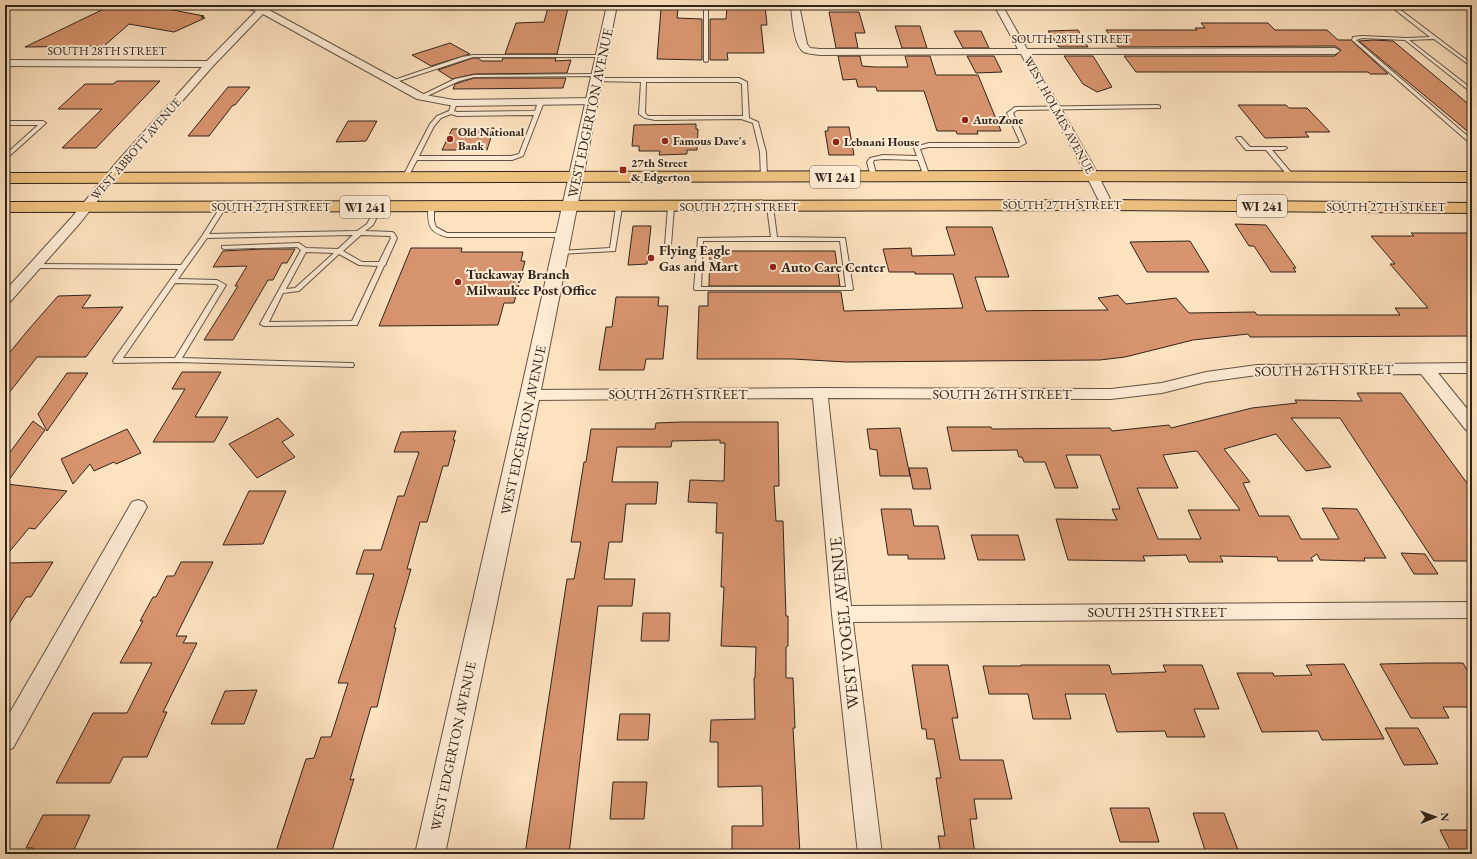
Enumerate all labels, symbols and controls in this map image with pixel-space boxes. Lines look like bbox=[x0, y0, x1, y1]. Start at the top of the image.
street label: WEST EDGERTON AVENUE bbox=[563, 27, 617, 199]
street label: SOUTH 28TH STREET bbox=[1011, 31, 1132, 47]
street label: SOUTH 28TH STREET bbox=[47, 43, 168, 59]
street label: WEST HOLMES AVENUE bbox=[1020, 53, 1098, 177]
street label: WEST ABBOTT AVENUE bbox=[87, 94, 185, 203]
place label: AutoZone bbox=[972, 112, 1024, 128]
marker: AutoZone bbox=[960, 115, 970, 125]
place label: Old National Bank bbox=[458, 124, 525, 154]
place label: Famous Dave's bbox=[673, 133, 746, 149]
marker: Old National Bank bbox=[445, 134, 455, 144]
place label: Lebnani House bbox=[844, 134, 919, 150]
marker: Famous Dave's bbox=[660, 136, 670, 146]
marker: Lebnani House bbox=[831, 137, 841, 147]
place label: 27th Street & Edgerton bbox=[631, 155, 690, 185]
marker: 27th Street & Edgerton bbox=[618, 165, 628, 175]
road number: WI 241 bbox=[810, 166, 860, 188]
road number: WI 241 bbox=[1237, 195, 1287, 217]
road number: WI 241 bbox=[340, 196, 390, 218]
street label: SOUTH 27TH STREET bbox=[1002, 197, 1123, 213]
street label: SOUTH 27TH STREET bbox=[211, 199, 332, 215]
street label: SOUTH 27TH STREET bbox=[679, 199, 800, 215]
street label: SOUTH 27TH STREET bbox=[1326, 199, 1447, 215]
place label: Flying Eagle Gas and Mart bbox=[659, 241, 739, 275]
marker: Flying Eagle Gas and Mart bbox=[646, 253, 656, 263]
place label: Auto Care Center bbox=[780, 258, 885, 276]
marker: Auto Care Center bbox=[768, 262, 778, 272]
place label: Tuckaway Branch Milwaukee Post Office bbox=[466, 265, 597, 299]
marker: Tuckaway Branch Milwaukee Post Office bbox=[453, 277, 463, 287]
street label: WEST EDGERTON AVENUE bbox=[496, 344, 550, 516]
street label: SOUTH 26TH STREET bbox=[1254, 360, 1394, 380]
street label: SOUTH 26TH STREET bbox=[608, 385, 748, 403]
street label: SOUTH 26TH STREET bbox=[932, 385, 1072, 403]
street label: WEST VOGEL AVENUE bbox=[824, 535, 864, 710]
street label: SOUTH 25TH STREET bbox=[1087, 603, 1227, 621]
street label: WEST EDGERTON AVENUE bbox=[426, 660, 480, 832]
north arrow bbox=[1415, 797, 1455, 837]
text: N bbox=[1438, 812, 1452, 821]

